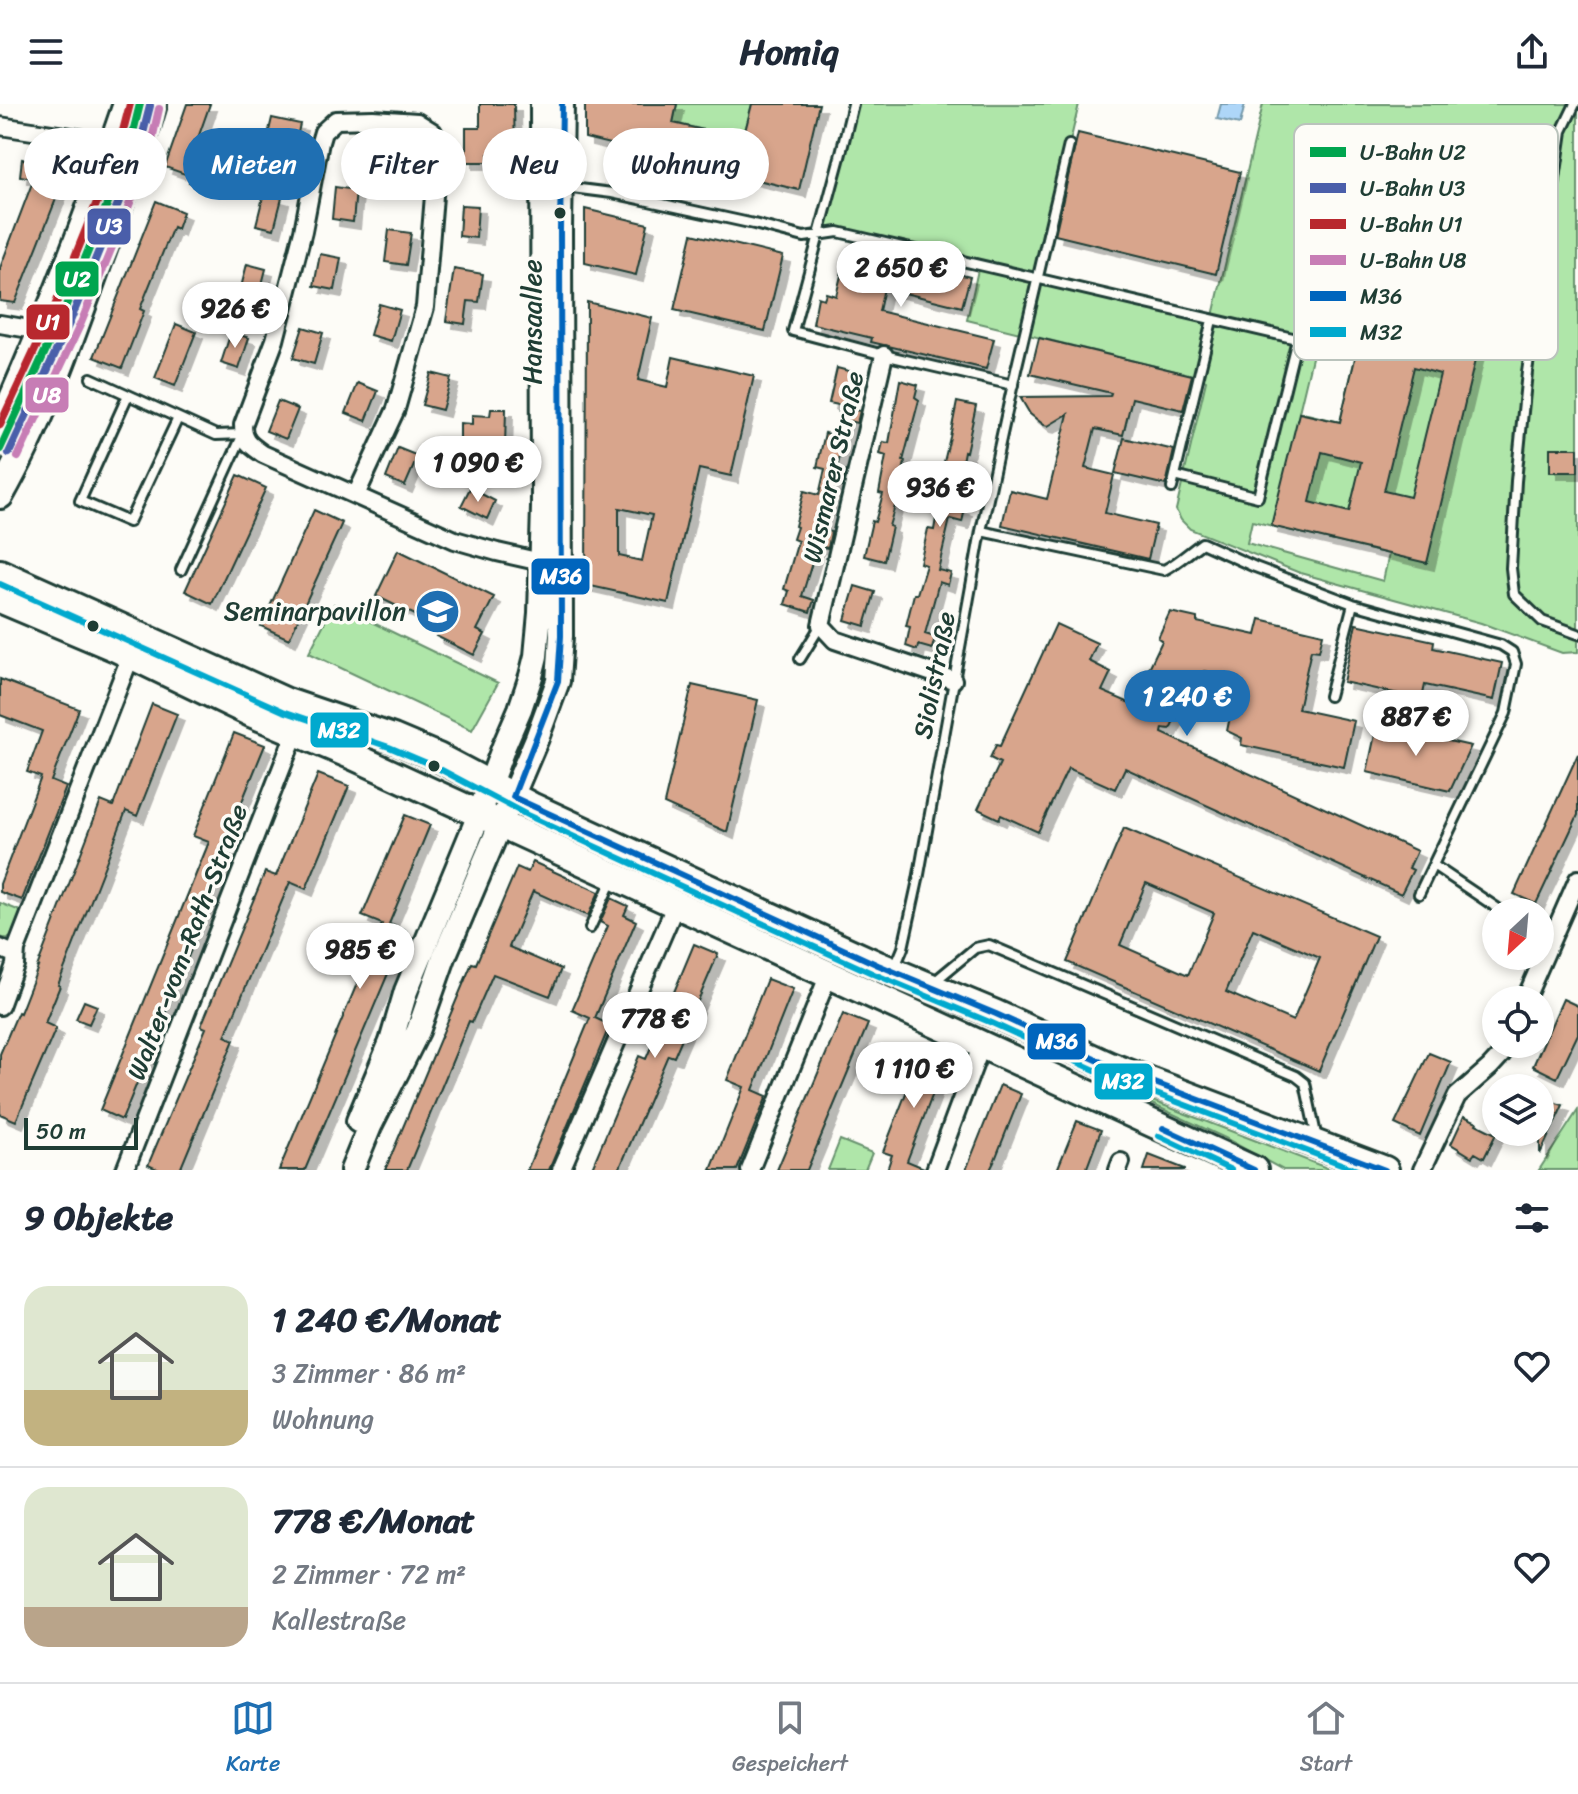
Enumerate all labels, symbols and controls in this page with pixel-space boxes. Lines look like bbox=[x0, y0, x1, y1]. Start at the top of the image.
text: Homiq bbox=[740, 20, 838, 84]
icon: menu bbox=[24, 30, 68, 74]
icon: share bbox=[1510, 30, 1554, 74]
legend bbox=[1294, 124, 1558, 360]
chip: Kaufen bbox=[24, 128, 167, 200]
chip: Mieten bbox=[183, 128, 325, 200]
chip: Filter bbox=[341, 128, 466, 200]
chip: Neu bbox=[482, 128, 587, 200]
chip: Wohnung bbox=[603, 128, 769, 200]
text: U-Bahn U2 bbox=[1360, 133, 1466, 172]
text: U-Bahn U3 bbox=[1360, 169, 1465, 208]
unlabelled marker bbox=[552, 205, 568, 221]
text: U-Bahn U1 bbox=[1360, 205, 1463, 244]
line badge: U3 bbox=[86, 207, 132, 246]
text: U3 bbox=[96, 207, 122, 246]
pin: 2 650 € bbox=[827, 241, 975, 309]
text: U-Bahn U8 bbox=[1360, 241, 1467, 280]
text: 2 650 € bbox=[855, 244, 947, 290]
street label: Hansaallee bbox=[509, 259, 555, 385]
line badge: U2 bbox=[54, 260, 100, 298]
text: U2 bbox=[63, 260, 91, 299]
text: M36 bbox=[1360, 277, 1403, 316]
pin: 926 € bbox=[179, 282, 291, 350]
text: 926 € bbox=[200, 285, 270, 331]
line badge: U1 bbox=[25, 303, 71, 341]
text: U1 bbox=[36, 303, 61, 342]
text: M32 bbox=[1360, 313, 1403, 352]
street label: Wismarer Straße bbox=[789, 367, 877, 567]
line badge: U8 bbox=[24, 376, 70, 414]
text: U8 bbox=[33, 376, 62, 415]
pin: 1 090 € bbox=[404, 436, 552, 504]
text: 1 090 € bbox=[433, 439, 523, 485]
pin: 936 € bbox=[884, 461, 996, 529]
text: 936 € bbox=[905, 464, 975, 510]
line badge: M36 bbox=[530, 557, 591, 596]
text: M36 bbox=[539, 557, 582, 596]
school or university icon: Seminarpavillon bbox=[413, 587, 461, 635]
place label: Seminarpavillon bbox=[224, 588, 406, 634]
street label: Siolistraße bbox=[899, 607, 969, 743]
unlabelled marker bbox=[85, 618, 101, 634]
pin: 1 240 € bbox=[1113, 670, 1261, 738]
text: 1 240 € bbox=[1142, 673, 1232, 719]
pin: 887 € bbox=[1360, 690, 1472, 758]
text: 887 € bbox=[1381, 693, 1451, 739]
line badge: M32 bbox=[309, 711, 370, 749]
text: M32 bbox=[317, 711, 361, 750]
unlabelled marker bbox=[426, 758, 442, 774]
street label: Walter-vom-Rath-Straße bbox=[113, 797, 261, 1087]
north arrow bbox=[1482, 898, 1554, 970]
map controls bbox=[1482, 898, 1554, 1146]
pin: 985 € bbox=[304, 923, 416, 991]
text: 985 € bbox=[324, 926, 396, 972]
button: locate bbox=[1482, 986, 1554, 1058]
pin: 778 € bbox=[599, 992, 711, 1060]
text: 778 € bbox=[620, 995, 690, 1041]
line badge: M36 bbox=[1026, 1022, 1087, 1061]
text: M36 bbox=[1035, 1022, 1078, 1061]
pin: 1 110 € bbox=[840, 1042, 988, 1110]
text: 1 110 € bbox=[874, 1045, 954, 1091]
line badge: M32 bbox=[1093, 1062, 1154, 1101]
text: M32 bbox=[1101, 1062, 1145, 1101]
button: layers bbox=[1482, 1074, 1554, 1146]
text: 50 m bbox=[36, 1112, 86, 1151]
scale bar bbox=[24, 1114, 138, 1150]
text: 9 Objekte bbox=[24, 1188, 173, 1248]
icon: filters bbox=[1510, 1196, 1554, 1240]
text: 1 240 €/Monat bbox=[272, 1290, 501, 1350]
icon: home bbox=[88, 1318, 184, 1414]
icon: heart bbox=[1510, 1344, 1554, 1388]
text: 3 Zimmer · 86 m² bbox=[272, 1350, 466, 1396]
text: Wohnung bbox=[272, 1396, 374, 1442]
text: 778 €/Monat bbox=[272, 1491, 475, 1551]
icon: home bbox=[88, 1519, 184, 1615]
icon: heart bbox=[1510, 1545, 1554, 1589]
text: 2 Zimmer · 72 m² bbox=[272, 1551, 466, 1597]
text: Kallestraße bbox=[272, 1597, 406, 1643]
tab: Karte bbox=[226, 1696, 280, 1783]
tab: Gespeichert bbox=[732, 1696, 848, 1783]
tab: Start bbox=[1300, 1696, 1352, 1783]

